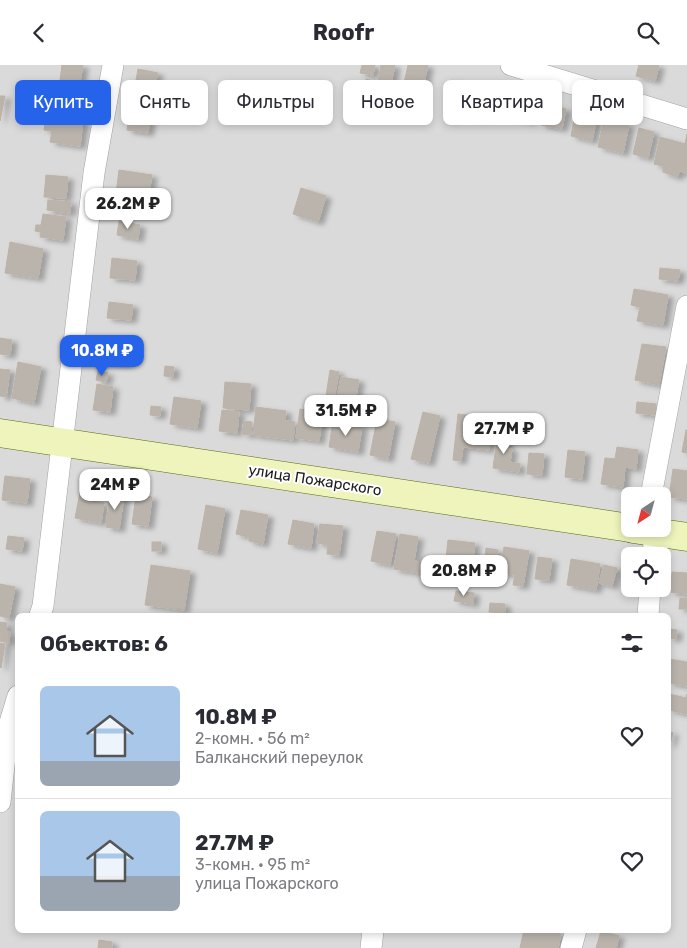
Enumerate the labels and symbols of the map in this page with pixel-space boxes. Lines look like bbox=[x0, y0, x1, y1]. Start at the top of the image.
pin: 26.2M ₽ bbox=[82, 187, 174, 230]
pin: 10.8M ₽ bbox=[56, 335, 148, 377]
pin: 31.5M ₽ bbox=[300, 395, 392, 437]
pin: 27.7M ₽ bbox=[458, 413, 550, 455]
street label: улица Пожарского bbox=[247, 461, 383, 499]
pin: 24M ₽ bbox=[80, 469, 150, 511]
north arrow bbox=[621, 487, 671, 537]
pin: 20.8M ₽ bbox=[418, 555, 510, 597]

